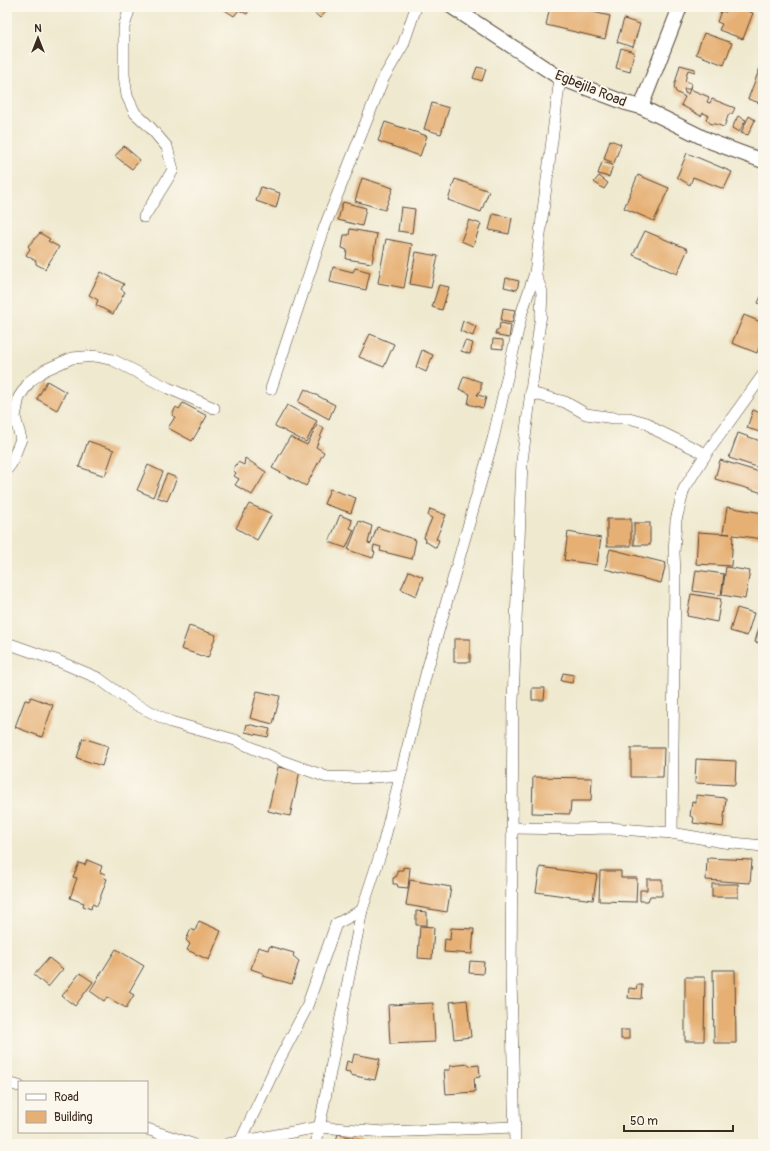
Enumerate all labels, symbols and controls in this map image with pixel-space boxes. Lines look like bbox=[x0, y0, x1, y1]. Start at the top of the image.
north arrow bbox=[18, 18, 58, 58]
text: N bbox=[34, 22, 42, 35]
street label: Egbejila Road bbox=[553, 66, 629, 111]
legend bbox=[18, 1081, 148, 1133]
text: Road bbox=[54, 1090, 79, 1105]
scale bar bbox=[624, 1107, 733, 1133]
text: Building bbox=[54, 1110, 93, 1125]
text: 50 m bbox=[630, 1114, 658, 1129]

